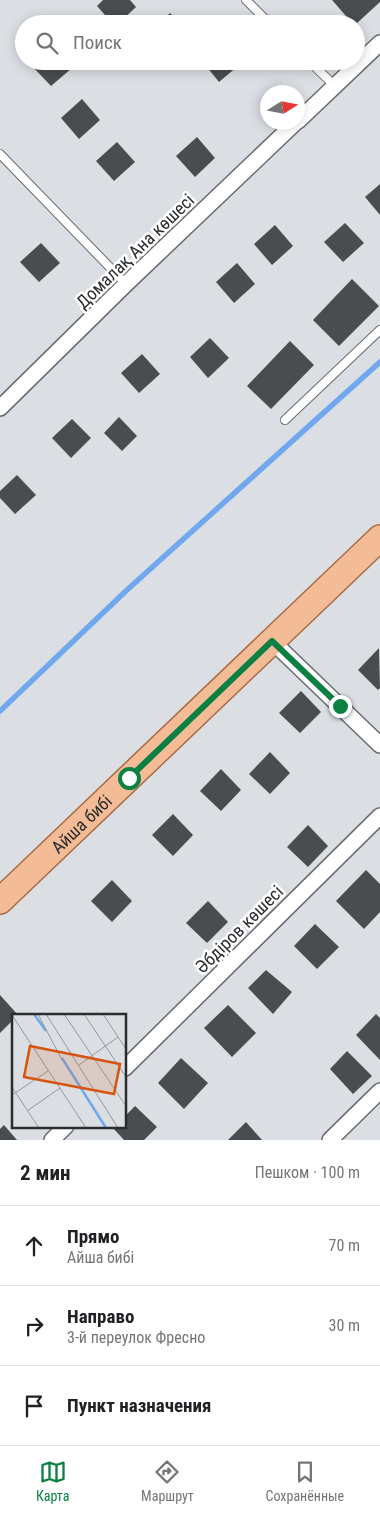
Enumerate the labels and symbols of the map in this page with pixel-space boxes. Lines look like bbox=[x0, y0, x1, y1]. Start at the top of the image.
north arrow bbox=[260, 85, 305, 130]
street label: Домалақ Ана көшесі bbox=[72, 189, 198, 313]
route end bbox=[329, 695, 352, 718]
route start bbox=[118, 767, 141, 790]
street label: Айша бибі bbox=[46, 790, 116, 857]
street label: Әбдіров көшесі bbox=[191, 881, 287, 977]
inset map bbox=[12, 1014, 126, 1128]

